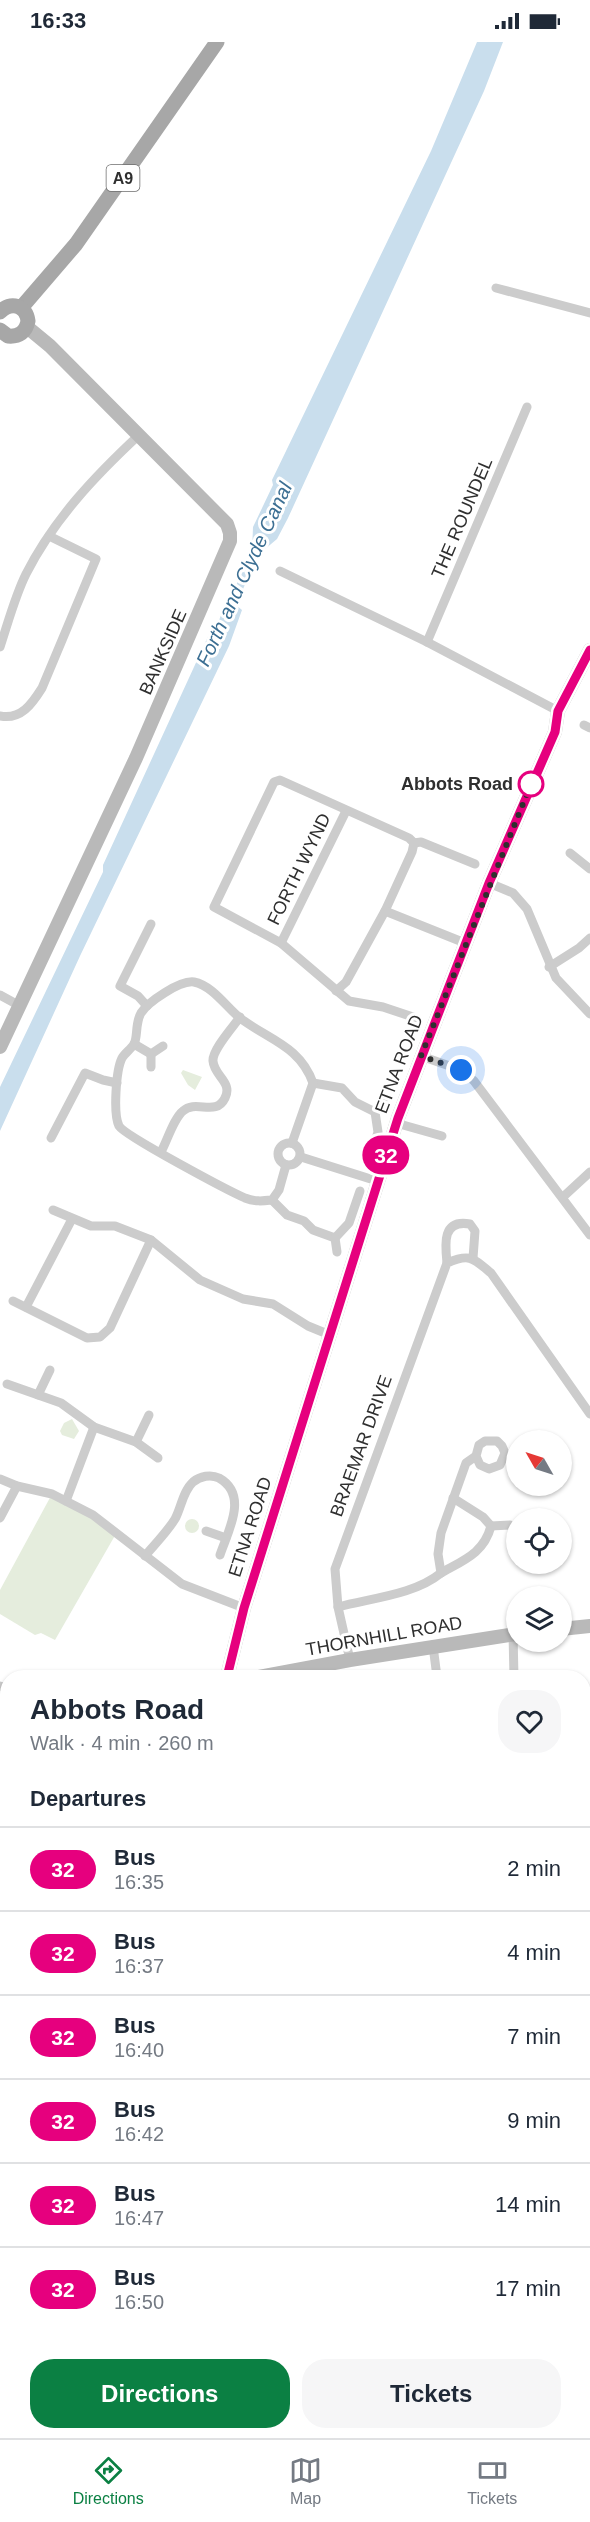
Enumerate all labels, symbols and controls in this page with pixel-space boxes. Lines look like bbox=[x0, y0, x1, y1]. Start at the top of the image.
text: 16:33 bbox=[30, 8, 86, 33]
road number: A9 bbox=[106, 165, 140, 191]
street label: THE ROUNDEL bbox=[428, 455, 496, 581]
water label: Forth and Clyde Canal bbox=[192, 478, 296, 669]
street label: BANKSIDE bbox=[135, 606, 191, 698]
marker: Abbots Road bbox=[518, 771, 544, 797]
place label: Abbots Road bbox=[401, 774, 513, 794]
street label: FORTH WYND bbox=[263, 810, 335, 928]
street label: ETNA ROAD bbox=[371, 1012, 427, 1116]
your location bbox=[446, 1055, 476, 1085]
line badge: 32 bbox=[359, 1136, 413, 1174]
text: 32 bbox=[374, 1144, 398, 1167]
street label: BRAEMAR DRIVE bbox=[326, 1373, 396, 1519]
north arrow bbox=[506, 1430, 572, 1496]
map controls bbox=[506, 1430, 572, 1652]
street label: ETNA ROAD bbox=[224, 1474, 276, 1580]
button: locate bbox=[506, 1508, 572, 1574]
button: layers bbox=[506, 1586, 572, 1652]
street label: THORNHILL ROAD bbox=[304, 1612, 464, 1660]
button: heart bbox=[498, 1690, 561, 1753]
text: Abbots Road bbox=[30, 1694, 204, 1725]
text: Walk · 4 min · 260 m bbox=[30, 1732, 214, 1754]
text: Departures bbox=[30, 1786, 146, 1811]
text: Bus bbox=[114, 1845, 156, 1870]
text: 2 min bbox=[507, 1856, 561, 1881]
text: 32 bbox=[51, 1858, 75, 1881]
text: 16:35 bbox=[114, 1871, 164, 1893]
text: Bus bbox=[114, 1929, 156, 1954]
text: 4 min bbox=[507, 1940, 561, 1965]
text: 32 bbox=[51, 1942, 75, 1965]
text: 16:37 bbox=[114, 1955, 164, 1977]
text: Bus bbox=[114, 2013, 156, 2038]
text: 7 min bbox=[507, 2024, 561, 2049]
text: 32 bbox=[51, 2026, 75, 2049]
text: 16:40 bbox=[114, 2039, 164, 2061]
text: Bus bbox=[114, 2097, 156, 2122]
text: 9 min bbox=[507, 2108, 561, 2133]
text: 32 bbox=[51, 2110, 75, 2133]
text: 16:42 bbox=[114, 2123, 164, 2145]
text: Bus bbox=[114, 2181, 156, 2206]
text: 14 min bbox=[495, 2192, 561, 2217]
text: 32 bbox=[51, 2194, 75, 2217]
text: 16:47 bbox=[114, 2207, 164, 2229]
text: Bus bbox=[114, 2265, 156, 2290]
text: 17 min bbox=[495, 2276, 561, 2301]
text: 32 bbox=[51, 2278, 75, 2301]
text: 16:50 bbox=[114, 2291, 164, 2313]
button: Directions bbox=[30, 2359, 290, 2428]
button: Tickets bbox=[302, 2359, 561, 2428]
tab: Directions bbox=[73, 2454, 144, 2508]
tab: Map bbox=[289, 2454, 322, 2508]
tab: Tickets bbox=[467, 2454, 517, 2508]

